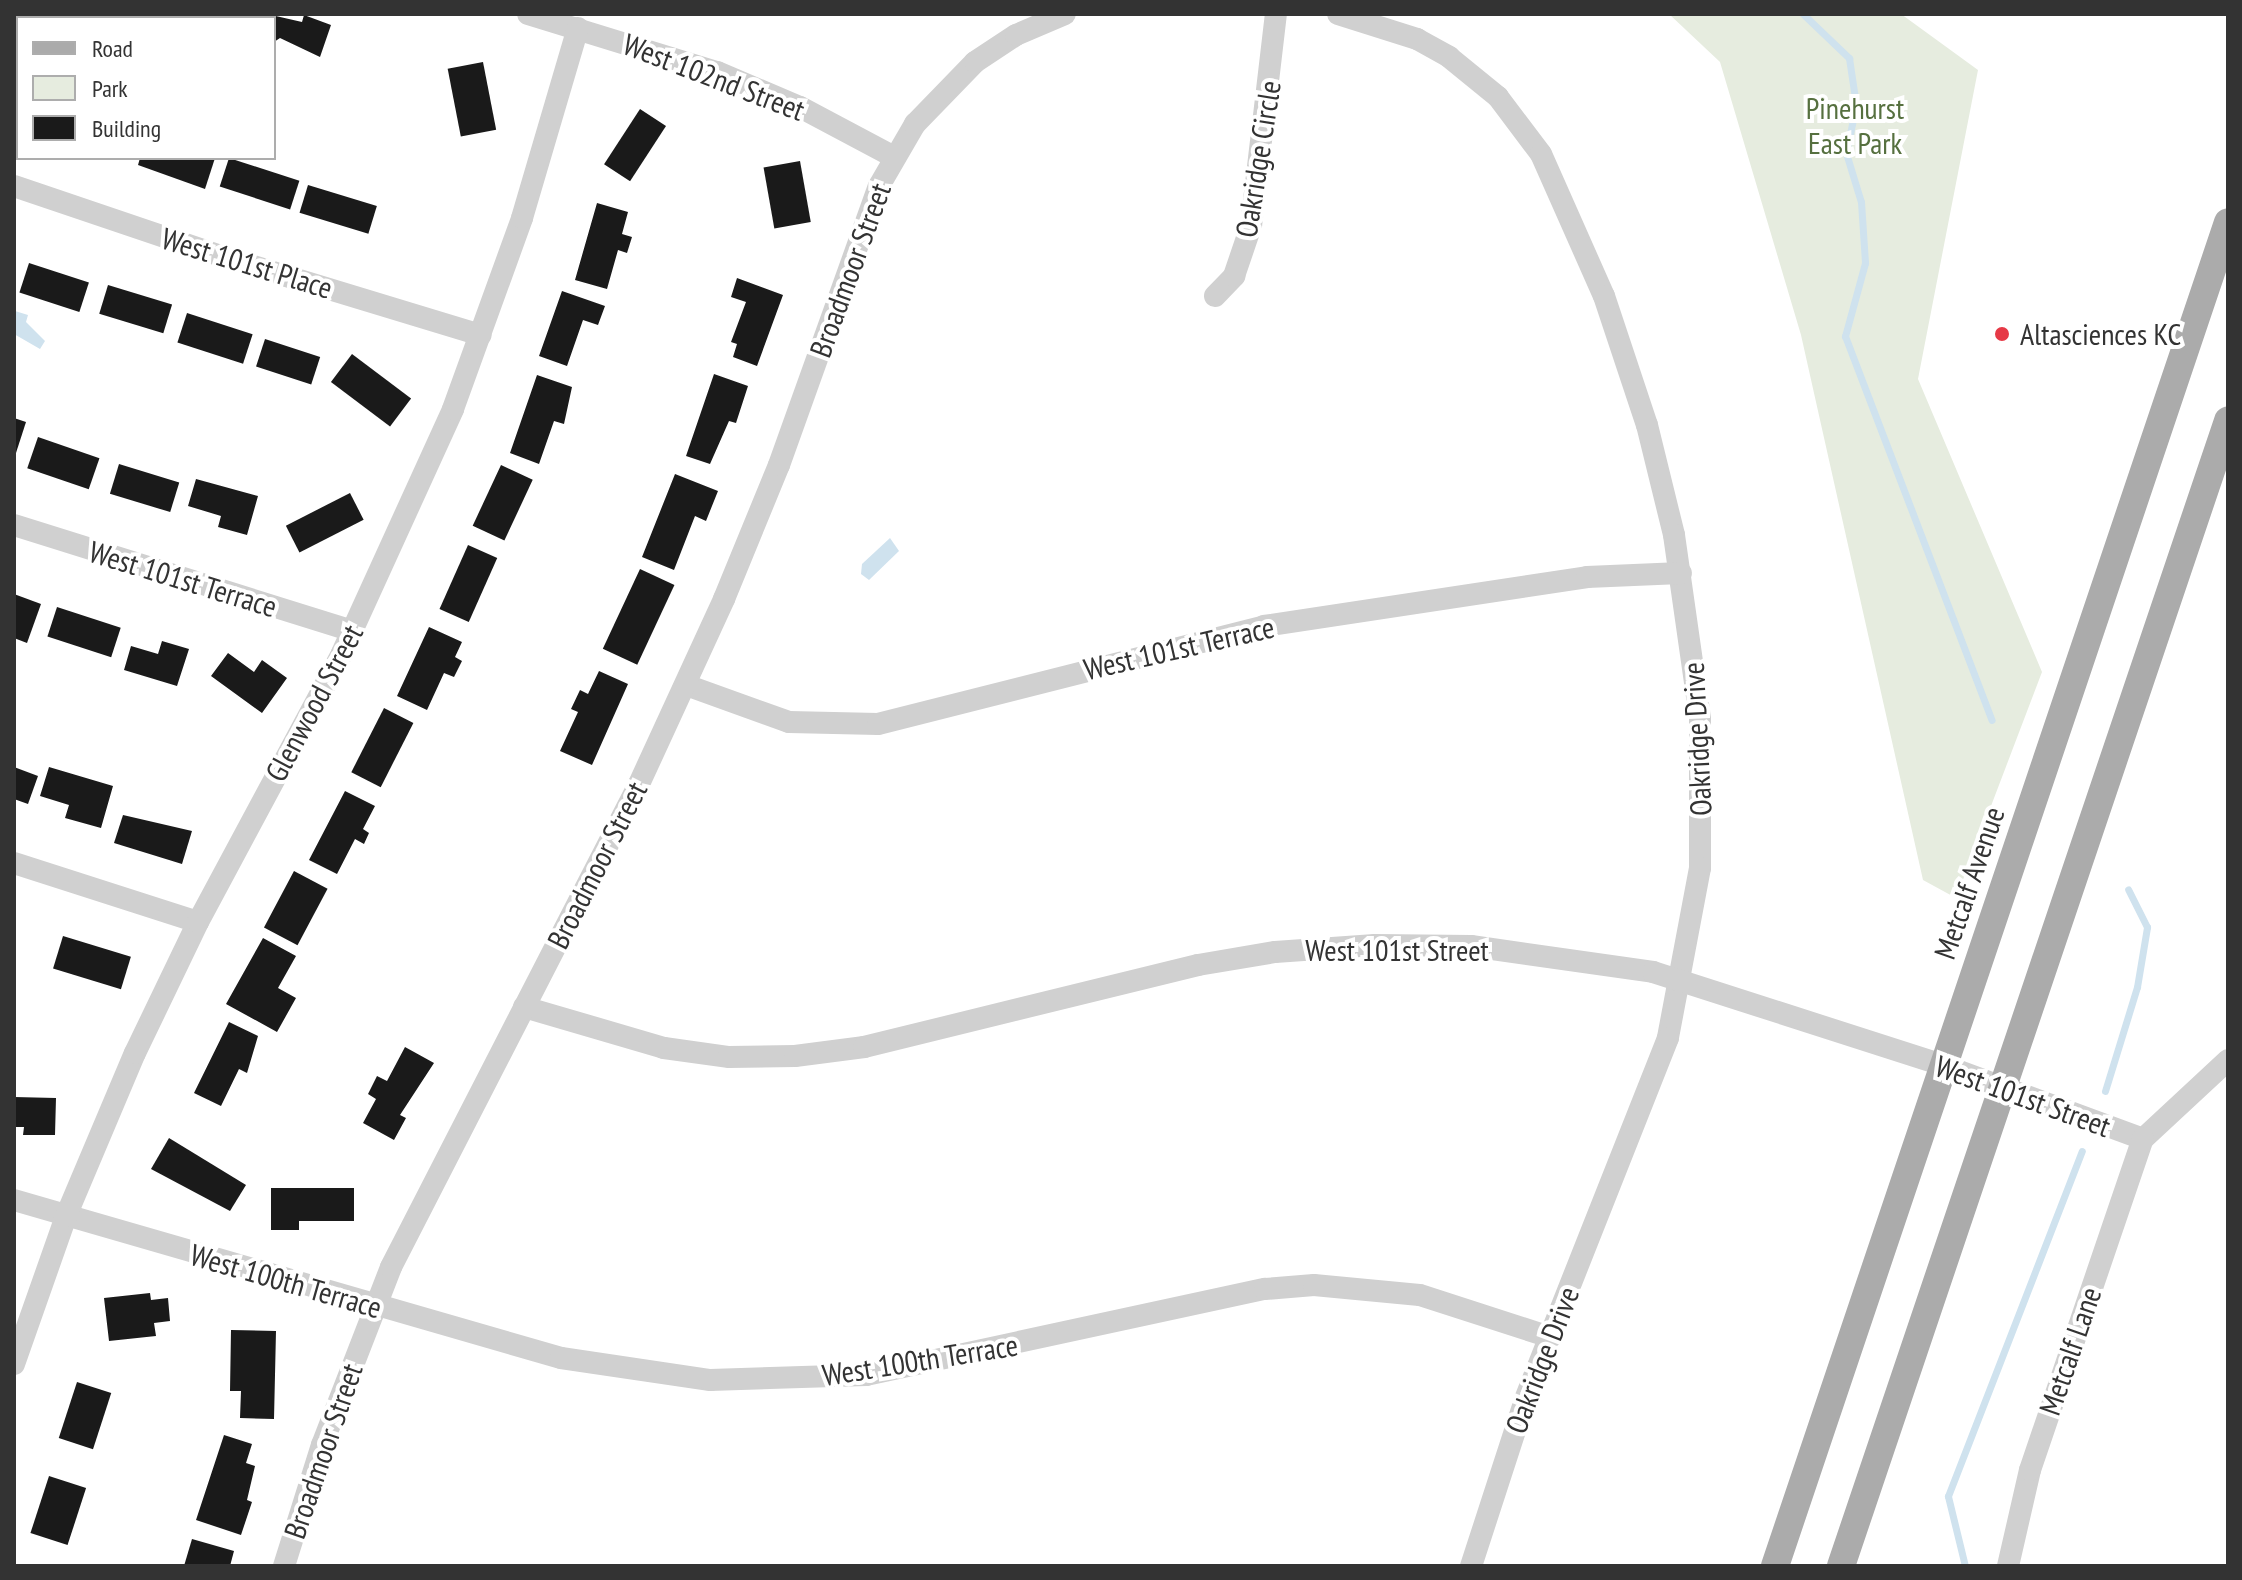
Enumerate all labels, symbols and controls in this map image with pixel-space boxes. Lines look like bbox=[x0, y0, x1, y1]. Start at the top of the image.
legend bbox=[16, 16, 276, 160]
street label: West 102nd Street bbox=[618, 26, 810, 128]
text: Road bbox=[92, 33, 133, 64]
text: Park bbox=[92, 73, 128, 104]
street label: Oakridge Circle bbox=[1228, 78, 1288, 240]
park label: Pinehurst East Park bbox=[1806, 90, 1904, 160]
text: Building bbox=[92, 113, 161, 144]
street label: Broadmoor Street bbox=[802, 178, 898, 362]
street label: West 101st Place bbox=[157, 220, 337, 306]
place label: Altasciences KC bbox=[2020, 316, 2181, 352]
marker: Altasciences KC bbox=[1991, 323, 2013, 345]
street label: West 101st Terrace bbox=[84, 533, 282, 625]
street label: West 101st Terrace bbox=[1080, 609, 1278, 687]
street label: Glenwood Street bbox=[258, 619, 370, 787]
street label: Oakridge Drive bbox=[1675, 661, 1719, 817]
street label: Broadmoor Street bbox=[540, 776, 654, 954]
street label: Metcalf Avenue bbox=[1926, 802, 2012, 964]
street label: West 101st Street bbox=[1305, 932, 1489, 968]
street label: West 101st Street bbox=[1931, 1048, 2115, 1144]
street label: West 100th Terrace bbox=[186, 1236, 386, 1326]
street label: Oakridge Drive bbox=[1498, 1282, 1586, 1438]
street label: Metcalf Lane bbox=[2031, 1282, 2109, 1420]
street label: West 100th Terrace bbox=[819, 1327, 1021, 1393]
street label: Broadmoor Street bbox=[276, 1359, 370, 1543]

